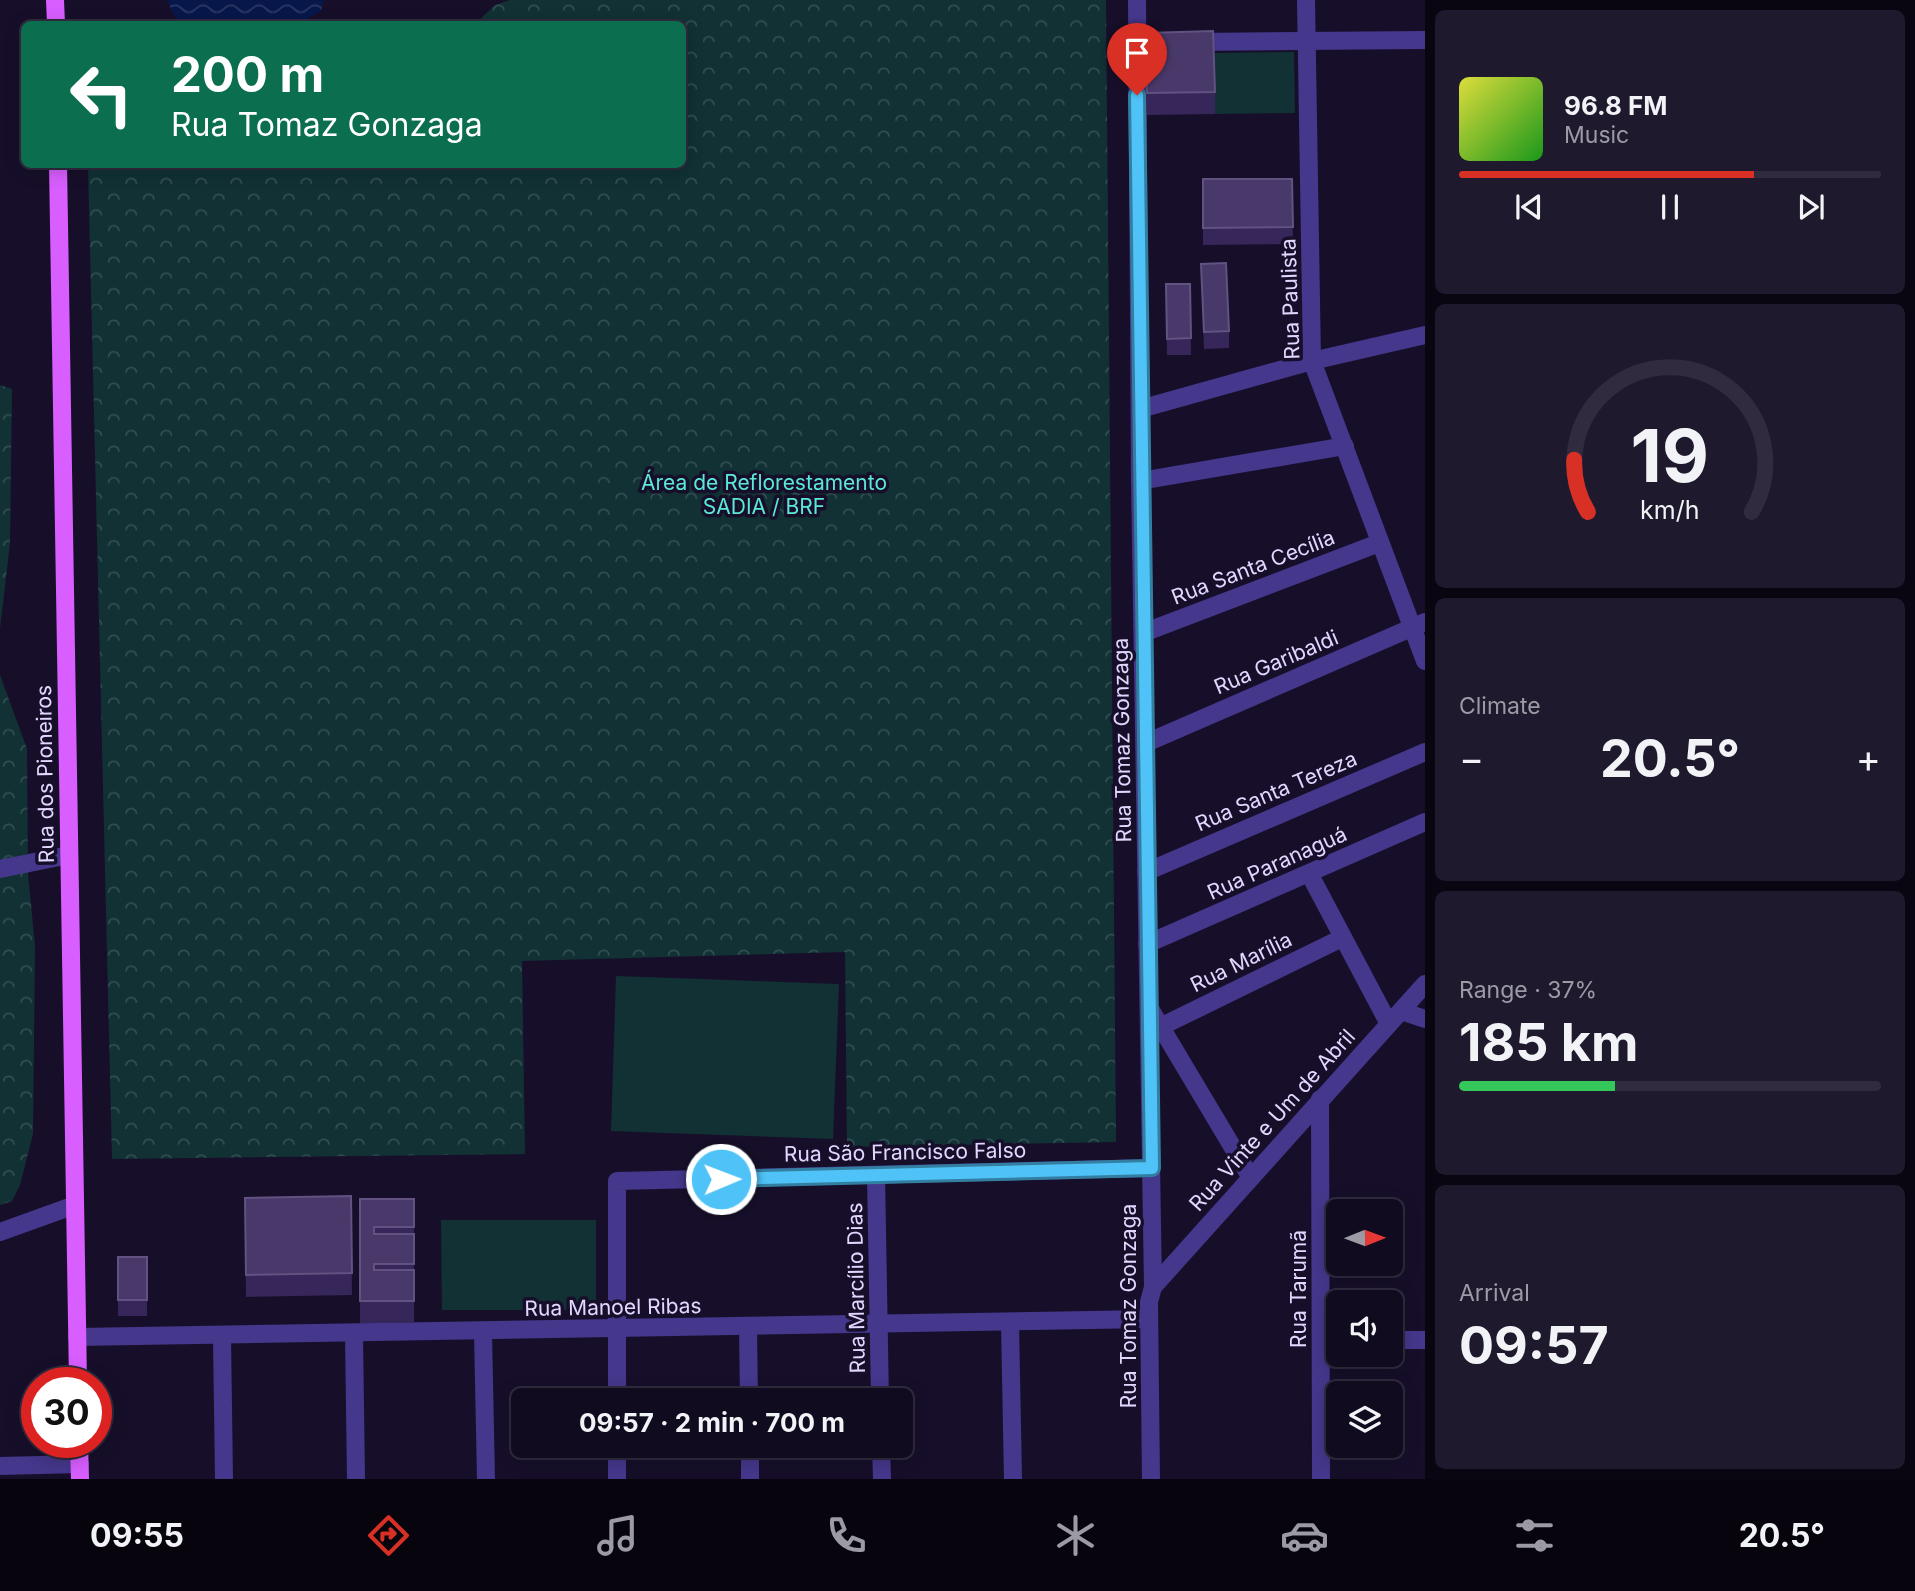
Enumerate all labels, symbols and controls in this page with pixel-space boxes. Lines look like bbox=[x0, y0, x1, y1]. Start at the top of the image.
pin bbox=[1107, 23, 1167, 95]
icon: arrive bbox=[1118, 34, 1156, 72]
text: 200 m bbox=[171, 45, 324, 104]
icon: left bbox=[56, 49, 147, 140]
text: 96.8 FM bbox=[1564, 90, 1668, 121]
text: Rua Tomaz Gonzaga bbox=[171, 105, 483, 144]
text: Music bbox=[1564, 121, 1629, 149]
icon: previous bbox=[1510, 188, 1548, 226]
icon: pause bbox=[1651, 188, 1689, 226]
icon: next bbox=[1792, 188, 1830, 226]
street label: Rua Paulista bbox=[1275, 238, 1305, 360]
text: 19 bbox=[1631, 411, 1709, 500]
park label: Área de Reflorestamento SADIA / BRF bbox=[641, 469, 887, 519]
text: km/h bbox=[1640, 494, 1700, 524]
street label: Rua Santa Cecília bbox=[1168, 524, 1338, 610]
street label: Rua Garibaldi bbox=[1210, 625, 1342, 699]
street label: Rua Tomaz Gonzaga bbox=[1108, 638, 1136, 842]
street label: Rua dos Pioneiros bbox=[31, 685, 59, 863]
text: Climate bbox=[1459, 692, 1541, 720]
text: 20.5° bbox=[1600, 727, 1740, 790]
text: − bbox=[1459, 735, 1484, 781]
text: + bbox=[1856, 735, 1881, 781]
street label: Rua Santa Tereza bbox=[1191, 746, 1361, 836]
street label: Rua Paranaguá bbox=[1203, 821, 1351, 905]
street label: Rua Marília bbox=[1186, 927, 1296, 997]
text: Range · 37% bbox=[1459, 976, 1597, 1004]
text: 185 km bbox=[1459, 1011, 1638, 1074]
street label: Rua Vinte e Um de Abril bbox=[1184, 1024, 1360, 1216]
street label: Rua São Francisco Falso bbox=[784, 1137, 1026, 1167]
position arrow bbox=[684, 1142, 758, 1216]
north arrow bbox=[1326, 1199, 1404, 1276]
map controls bbox=[1326, 1199, 1403, 1458]
street label: Rua Marcílio Dias bbox=[842, 1202, 870, 1374]
street label: Rua Tomaz Gonzaga bbox=[1116, 1204, 1141, 1408]
street label: Rua Tarumã bbox=[1286, 1230, 1311, 1348]
text: Arrival bbox=[1459, 1279, 1530, 1307]
button: sound bbox=[1326, 1290, 1403, 1367]
street label: Rua Manoel Ribas bbox=[524, 1293, 702, 1321]
text: 09:57 bbox=[1459, 1314, 1609, 1377]
speed limit sign: 30 bbox=[21, 1367, 112, 1458]
button: layers bbox=[1326, 1381, 1403, 1458]
text: 09:57 · 2 min · 700 m bbox=[579, 1407, 845, 1438]
icon: directions bbox=[364, 1511, 413, 1560]
icon: music bbox=[593, 1511, 642, 1560]
icon: phone bbox=[822, 1511, 871, 1560]
icon: climate bbox=[1051, 1511, 1100, 1560]
icon: car bbox=[1280, 1511, 1329, 1560]
icon: filters bbox=[1510, 1511, 1559, 1560]
text: 09:55 bbox=[90, 1516, 184, 1555]
text: 20.5° bbox=[1739, 1516, 1825, 1555]

